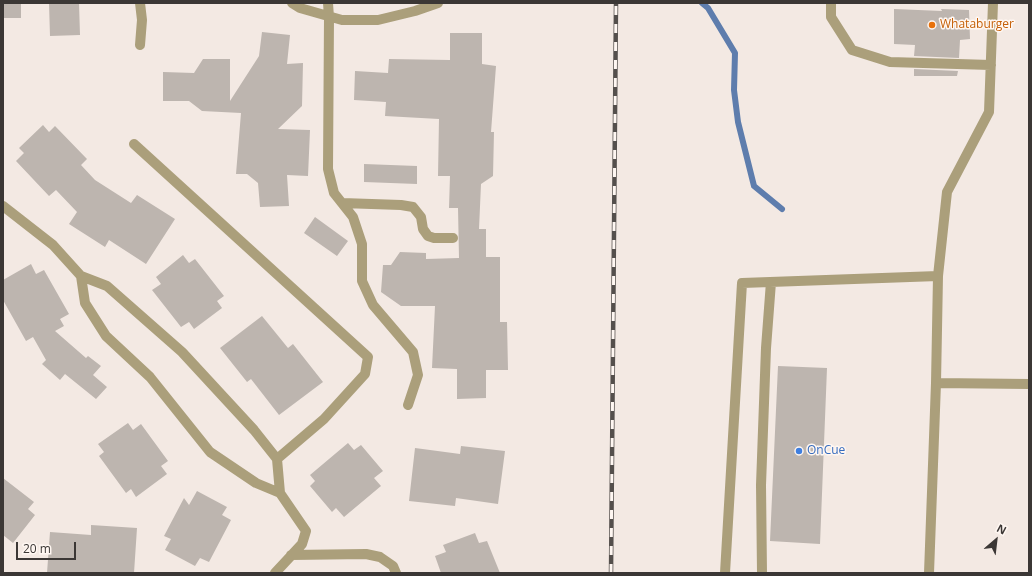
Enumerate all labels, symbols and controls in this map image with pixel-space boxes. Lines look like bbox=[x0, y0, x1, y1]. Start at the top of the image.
place label: Whataburger bbox=[940, 18, 1014, 32]
marker: Whataburger bbox=[927, 20, 937, 30]
place label: OnCue bbox=[807, 444, 845, 458]
marker: OnCue bbox=[794, 446, 804, 456]
north arrow bbox=[976, 520, 1016, 560]
text: N bbox=[994, 520, 1009, 538]
scale bar bbox=[18, 534, 78, 560]
text: 20 m bbox=[23, 540, 51, 557]

